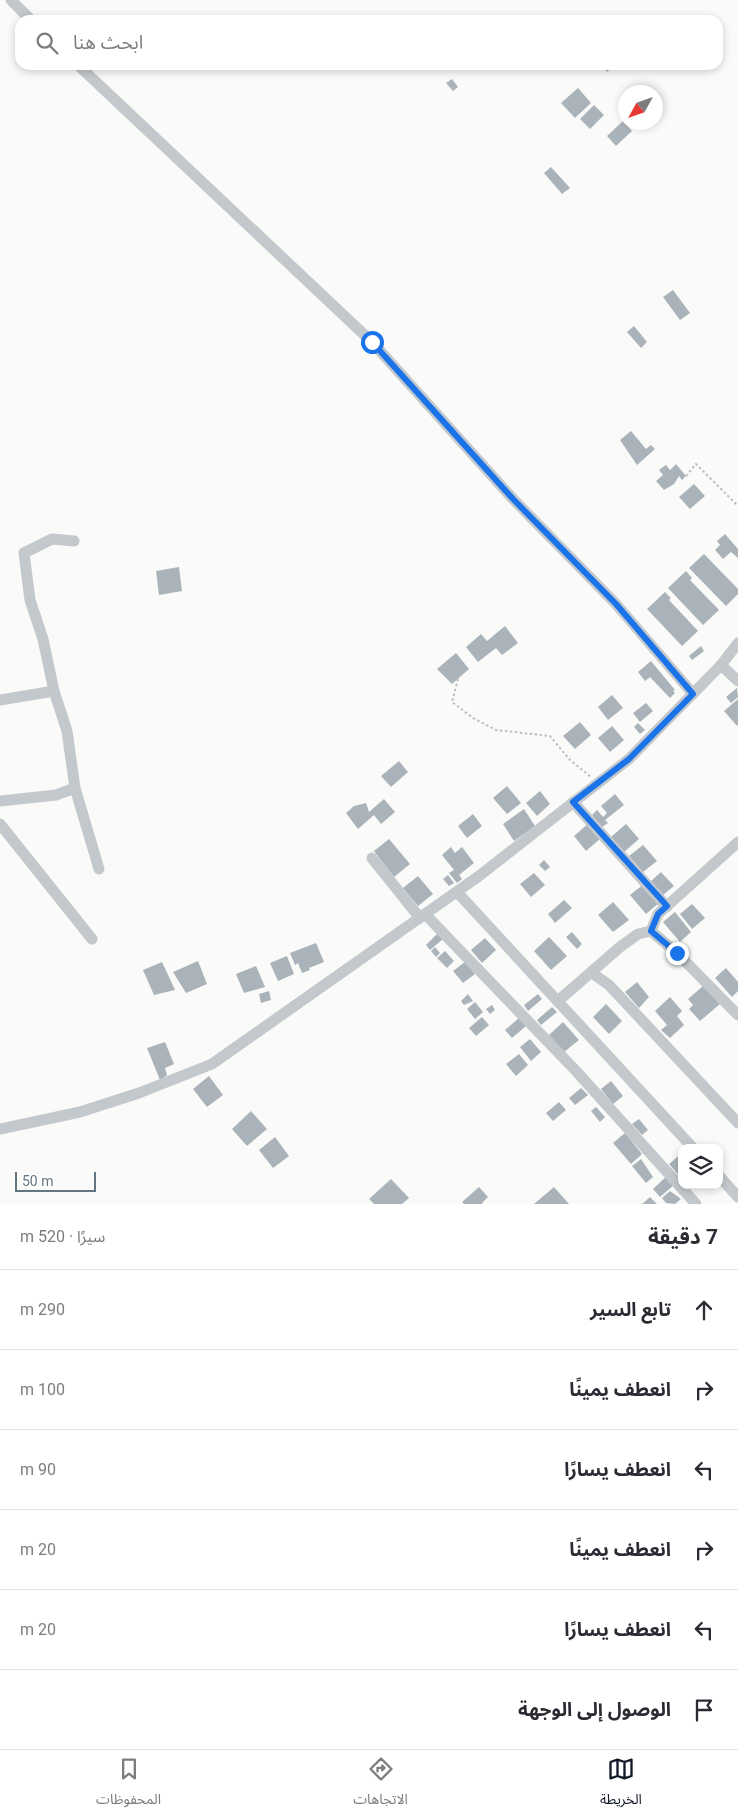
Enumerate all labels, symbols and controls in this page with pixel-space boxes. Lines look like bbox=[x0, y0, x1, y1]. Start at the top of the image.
search box bbox=[15, 15, 723, 70]
icon: search bbox=[33, 29, 61, 57]
text: ابحث هنا bbox=[73, 31, 143, 54]
north arrow bbox=[618, 85, 663, 130]
route start bbox=[361, 331, 384, 354]
route end bbox=[666, 942, 689, 965]
map controls bbox=[678, 1144, 723, 1189]
button: layers bbox=[678, 1144, 723, 1189]
scale bar bbox=[15, 1169, 96, 1192]
text: 50 m bbox=[22, 1173, 54, 1189]
text: 7 دقيقة bbox=[648, 1225, 718, 1249]
text: سيرًا · 520 m bbox=[20, 1227, 105, 1246]
icon: ahead bbox=[690, 1296, 718, 1324]
text: تابع السير bbox=[590, 1298, 671, 1321]
text: 290 m bbox=[20, 1300, 65, 1319]
icon: right bbox=[690, 1376, 718, 1404]
text: انعطف يمينًا bbox=[569, 1378, 671, 1401]
text: 100 m bbox=[20, 1380, 65, 1399]
icon: left bbox=[690, 1456, 718, 1484]
text: انعطف يسارًا bbox=[564, 1458, 671, 1481]
text: 90 m bbox=[20, 1460, 56, 1479]
icon: right bbox=[690, 1536, 718, 1564]
text: انعطف يمينًا bbox=[569, 1538, 671, 1561]
text: 20 m bbox=[20, 1540, 56, 1559]
icon: left bbox=[690, 1616, 718, 1644]
text: انعطف يسارًا bbox=[564, 1618, 671, 1641]
text: 20 m bbox=[20, 1620, 56, 1639]
icon: arrive bbox=[690, 1696, 718, 1724]
text: الوصول إلى الوجهة bbox=[518, 1698, 671, 1721]
tab: المحفوظات bbox=[96, 1755, 161, 1814]
tab: الاتجاهات bbox=[353, 1755, 408, 1814]
tab: الخريطة bbox=[600, 1755, 642, 1814]

